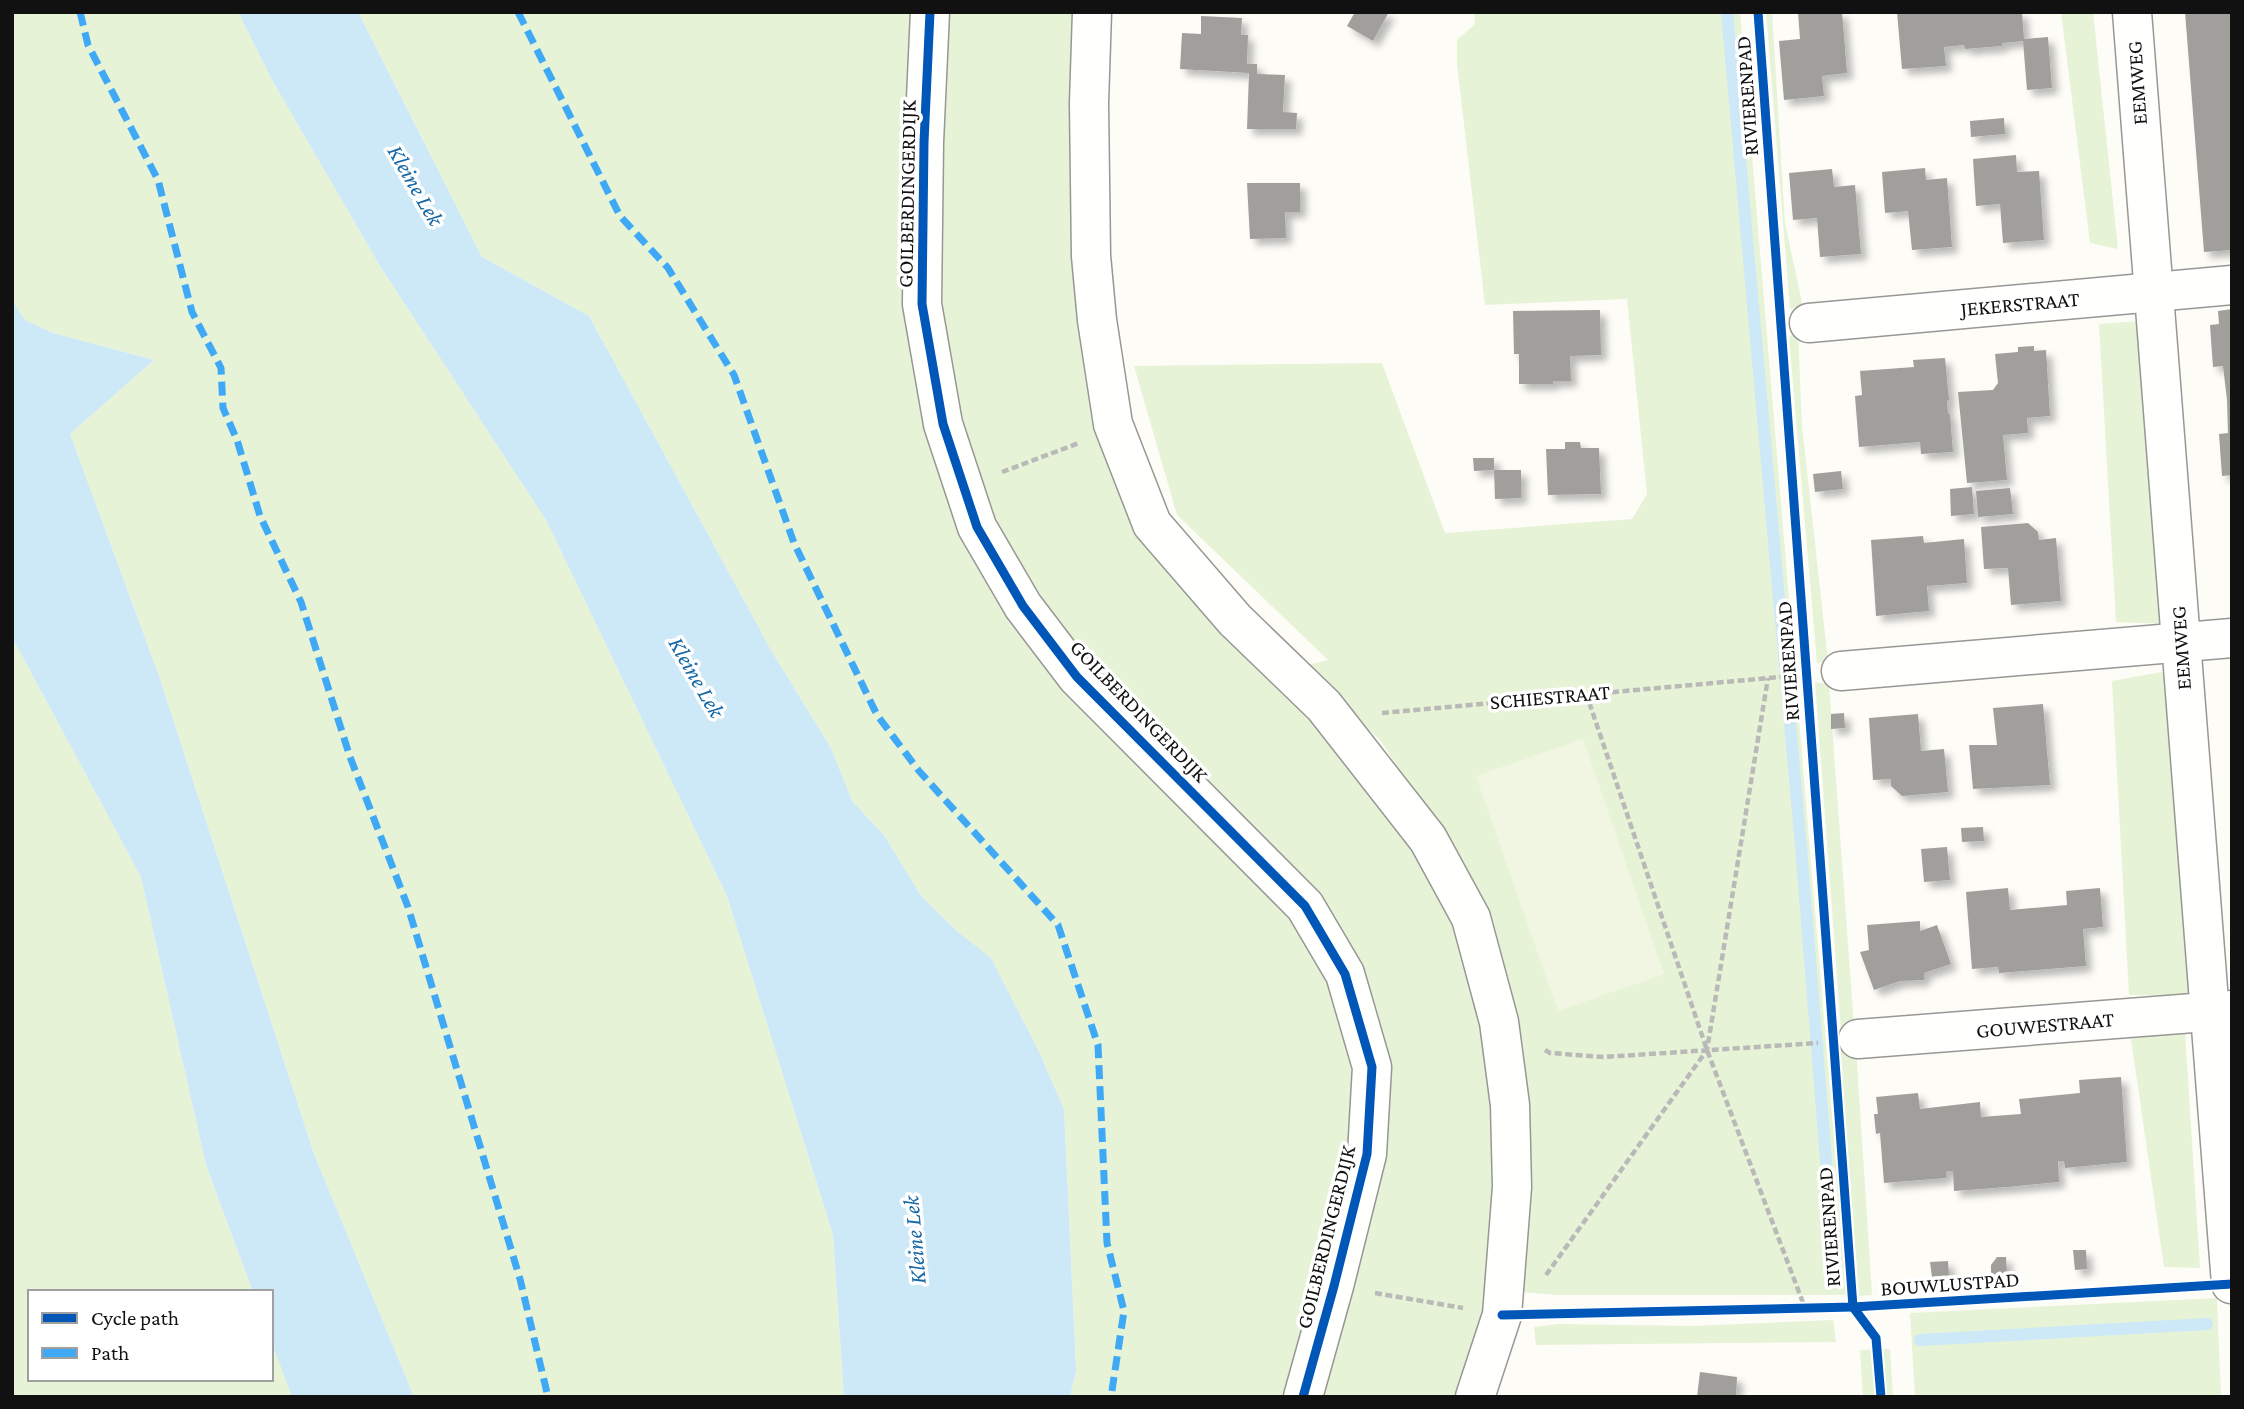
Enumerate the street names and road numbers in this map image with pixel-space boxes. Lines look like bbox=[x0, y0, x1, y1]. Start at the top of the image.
street label: RIVIERENPAD bbox=[1731, 35, 1763, 157]
street label: EEMWEG bbox=[2122, 40, 2152, 126]
street label: GOILBERDINGERDIJK bbox=[893, 99, 921, 288]
street label: JEKERSTRAAT bbox=[1957, 287, 2081, 321]
street label: RIVIERENPAD bbox=[1772, 600, 1804, 722]
street label: EEMWEG bbox=[2166, 605, 2196, 691]
street label: GOILBERDINGERDIJK bbox=[1065, 635, 1214, 788]
street label: SCHIESTRAAT bbox=[1489, 680, 1612, 714]
street label: GOUWESTRAAT bbox=[1975, 1007, 2116, 1043]
street label: GOILBERDINGERDIJK bbox=[1292, 1142, 1361, 1331]
street label: RIVIERENPAD bbox=[1813, 1166, 1845, 1288]
street label: BOUWLUSTPAD bbox=[1880, 1267, 2020, 1301]

